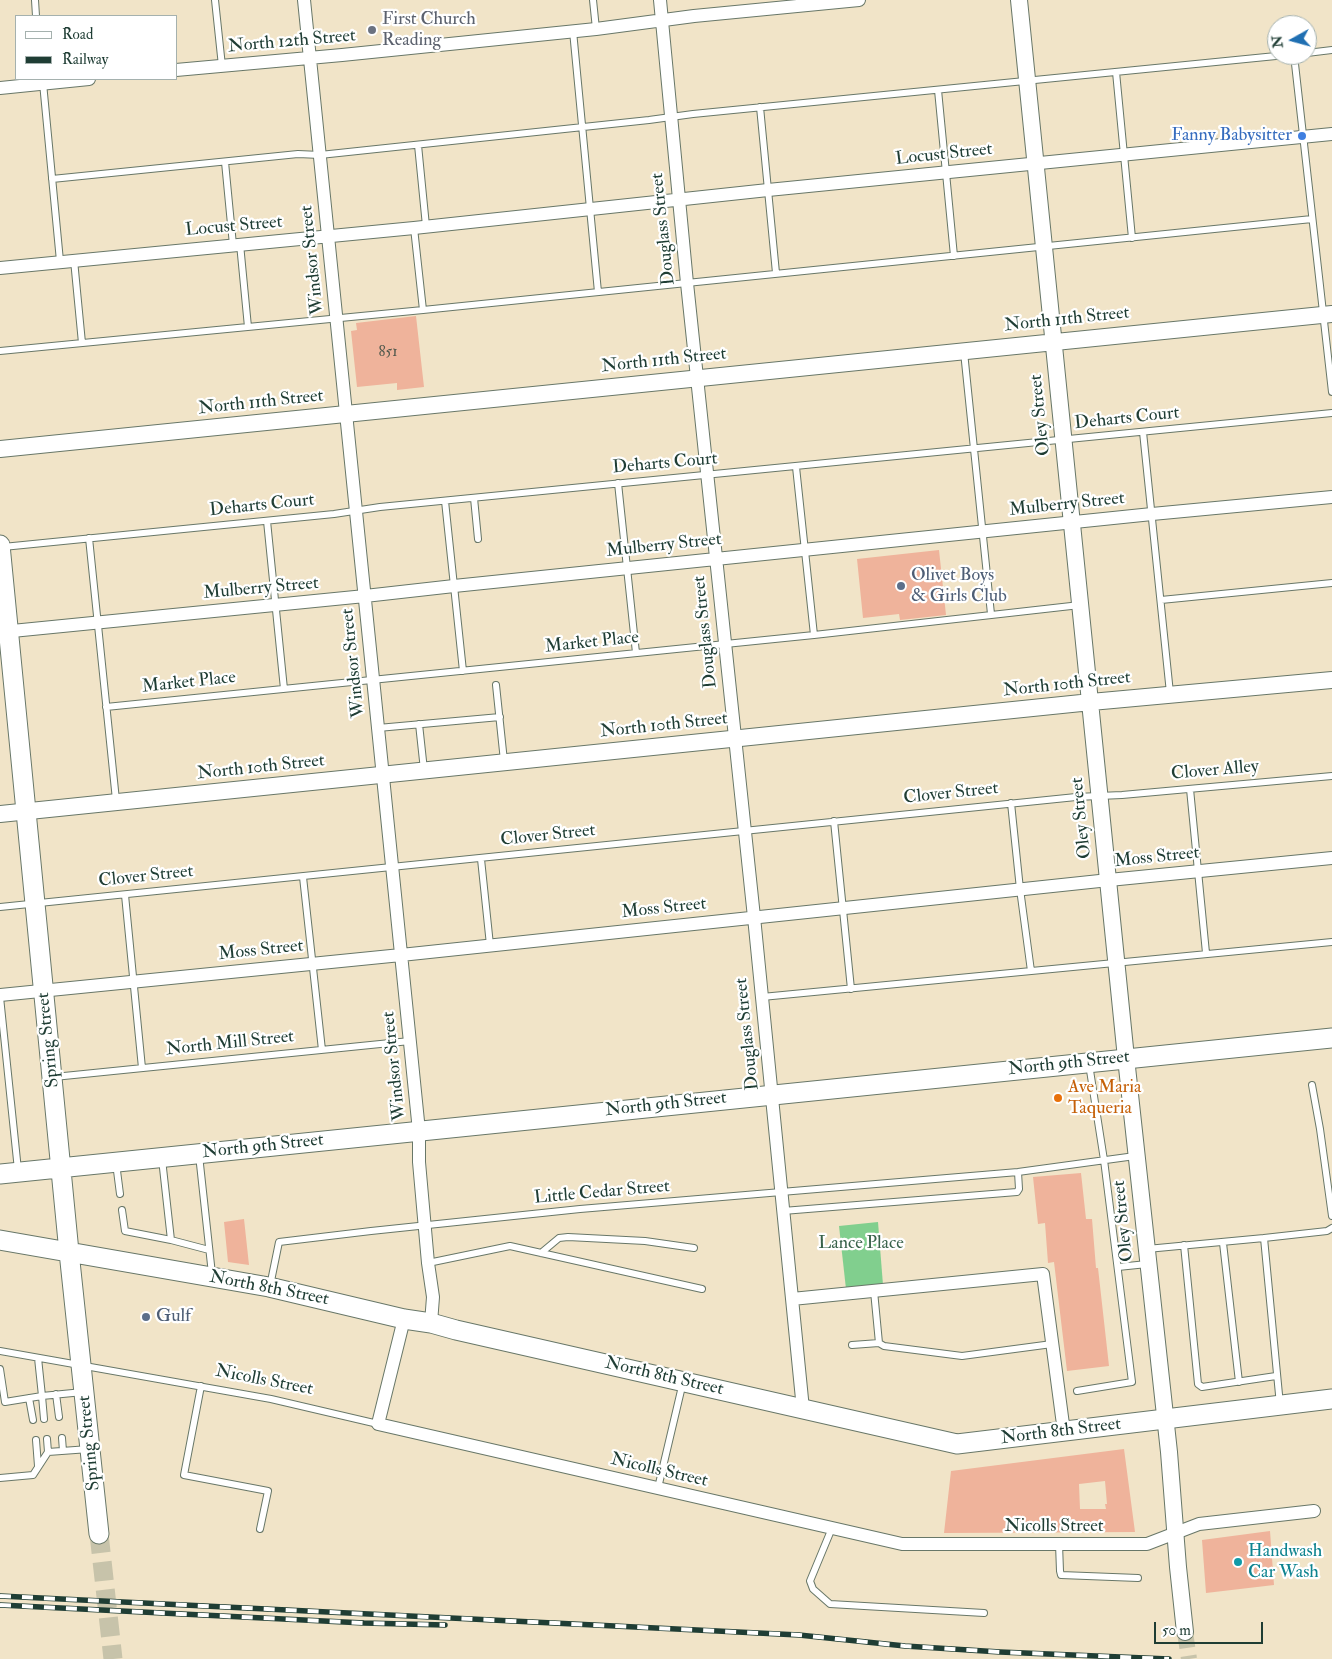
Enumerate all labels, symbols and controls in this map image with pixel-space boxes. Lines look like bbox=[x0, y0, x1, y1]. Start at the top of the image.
place label: First Church Reading bbox=[382, 9, 476, 52]
legend bbox=[15, 15, 178, 80]
north arrow bbox=[1267, 15, 1317, 65]
marker: First Church Reading bbox=[366, 24, 378, 36]
text: Road bbox=[62, 25, 93, 44]
street label: North 12th Street bbox=[227, 26, 357, 58]
text: N bbox=[1268, 35, 1287, 49]
text: Railway bbox=[62, 50, 108, 69]
place label: Fanny Babysitter bbox=[1171, 125, 1292, 147]
marker: Fanny Babysitter bbox=[1296, 130, 1308, 142]
street label: Locust Street bbox=[894, 139, 994, 171]
street label: Douglass Street bbox=[647, 172, 681, 286]
street label: Windsor Street bbox=[297, 204, 329, 316]
street label: Locust Street bbox=[184, 212, 284, 242]
street label: North 11th Street bbox=[1004, 303, 1130, 337]
house number: 851 bbox=[379, 344, 397, 362]
street label: North 11th Street bbox=[601, 344, 727, 378]
street label: Oley Street bbox=[1026, 373, 1056, 457]
street label: North 11th Street bbox=[198, 386, 324, 420]
street label: Deharts Court bbox=[1074, 403, 1180, 435]
street label: Deharts Court bbox=[612, 449, 718, 479]
street label: Mulberry Street bbox=[1008, 488, 1126, 522]
street label: Deharts Court bbox=[209, 490, 315, 522]
street label: Mulberry Street bbox=[605, 529, 723, 563]
place label: Olivet Boys & Girls Club bbox=[911, 565, 1007, 608]
street label: Mulberry Street bbox=[202, 573, 320, 605]
street label: Douglass Street bbox=[689, 575, 723, 689]
marker: Olivet Boys & Girls Club bbox=[895, 580, 907, 592]
street label: Windsor Street bbox=[338, 607, 370, 719]
street label: Market Place bbox=[544, 627, 640, 659]
street label: Market Place bbox=[141, 667, 237, 699]
street label: North 10th Street bbox=[1002, 668, 1132, 702]
street label: North 10th Street bbox=[599, 709, 729, 743]
street label: North 10th Street bbox=[196, 751, 326, 785]
street label: Clover Alley bbox=[1170, 756, 1260, 786]
street label: Oley Street bbox=[1067, 776, 1097, 860]
street label: Clover Street bbox=[903, 778, 999, 810]
street label: Clover Street bbox=[500, 820, 596, 852]
street label: Moss Street bbox=[1113, 843, 1201, 873]
street label: Clover Street bbox=[98, 861, 194, 893]
street label: Moss Street bbox=[620, 894, 708, 924]
street label: Moss Street bbox=[217, 936, 305, 966]
street label: Douglass Street bbox=[731, 977, 765, 1091]
street label: Spring Street bbox=[33, 991, 65, 1089]
street label: Windsor Street bbox=[379, 1010, 411, 1122]
street label: North Mill Street bbox=[165, 1027, 295, 1061]
street label: North 9th Street bbox=[1007, 1047, 1131, 1081]
place label: Ave Maria Taqueria bbox=[1068, 1077, 1142, 1120]
street label: North 9th Street bbox=[604, 1088, 728, 1122]
marker: Ave Maria Taqueria bbox=[1052, 1092, 1064, 1104]
street label: North 9th Street bbox=[201, 1130, 325, 1164]
street label: Little Cedar Street bbox=[533, 1176, 671, 1210]
street label: Oley Street bbox=[1109, 1179, 1139, 1263]
park label: Lance Place bbox=[818, 1233, 904, 1255]
street label: North 8th Street bbox=[208, 1267, 330, 1311]
place label: Gulf bbox=[156, 1306, 191, 1328]
marker: Gulf bbox=[140, 1311, 152, 1323]
street label: North 8th Street bbox=[603, 1353, 725, 1401]
street label: Nicolls Street bbox=[213, 1361, 315, 1401]
street label: Spring Street bbox=[74, 1394, 106, 1492]
street label: North 8th Street bbox=[1000, 1414, 1122, 1450]
street label: Nicolls Street bbox=[608, 1449, 710, 1493]
street label: Nicolls Street bbox=[1004, 1516, 1104, 1538]
place label: Handwash Car Wash bbox=[1248, 1541, 1322, 1584]
marker: Handwash Car Wash bbox=[1232, 1556, 1244, 1568]
scale bar bbox=[1157, 1612, 1266, 1644]
text: 50 m bbox=[1162, 1621, 1191, 1640]

